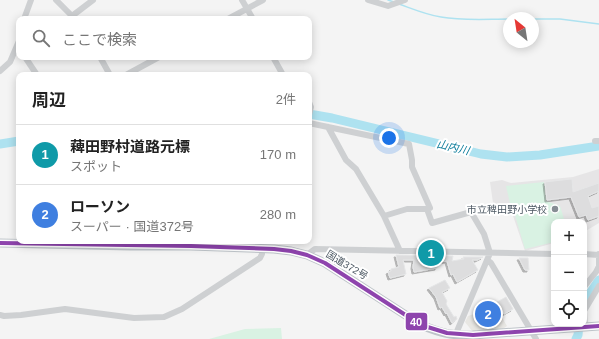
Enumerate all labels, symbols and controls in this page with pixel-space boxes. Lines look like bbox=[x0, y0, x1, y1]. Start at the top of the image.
north arrow bbox=[503, 12, 539, 48]
search box bbox=[16, 16, 312, 60]
icon: search bbox=[30, 27, 52, 49]
text: ここで検索 bbox=[62, 31, 137, 48]
text: 周辺 bbox=[32, 91, 66, 110]
text: 2件 bbox=[276, 92, 296, 107]
your location bbox=[379, 128, 399, 148]
water label: 山内川 bbox=[436, 137, 471, 157]
text: 薭田野村道路元標 bbox=[70, 138, 190, 155]
text: 1 bbox=[41, 147, 49, 162]
text: 170 m bbox=[260, 147, 296, 162]
text: スポット bbox=[70, 159, 122, 174]
text: ローソン bbox=[70, 198, 130, 215]
place label: 市立稗田野小学校 bbox=[467, 204, 547, 215]
marker: 市立稗田野小学校 bbox=[550, 204, 560, 214]
text: 2 bbox=[41, 207, 49, 222]
text: 280 m bbox=[260, 207, 296, 222]
text: スーパー · 国道372号 bbox=[70, 219, 194, 234]
map controls bbox=[551, 219, 587, 327]
button: + bbox=[551, 219, 587, 255]
pin: 1 bbox=[418, 238, 444, 268]
street label: 国道372号 bbox=[324, 248, 370, 282]
button: − bbox=[551, 255, 587, 291]
button: locate bbox=[551, 291, 587, 327]
pin: 2 bbox=[475, 299, 501, 329]
line badge: 40 bbox=[405, 312, 428, 331]
text: 40 bbox=[410, 316, 422, 328]

